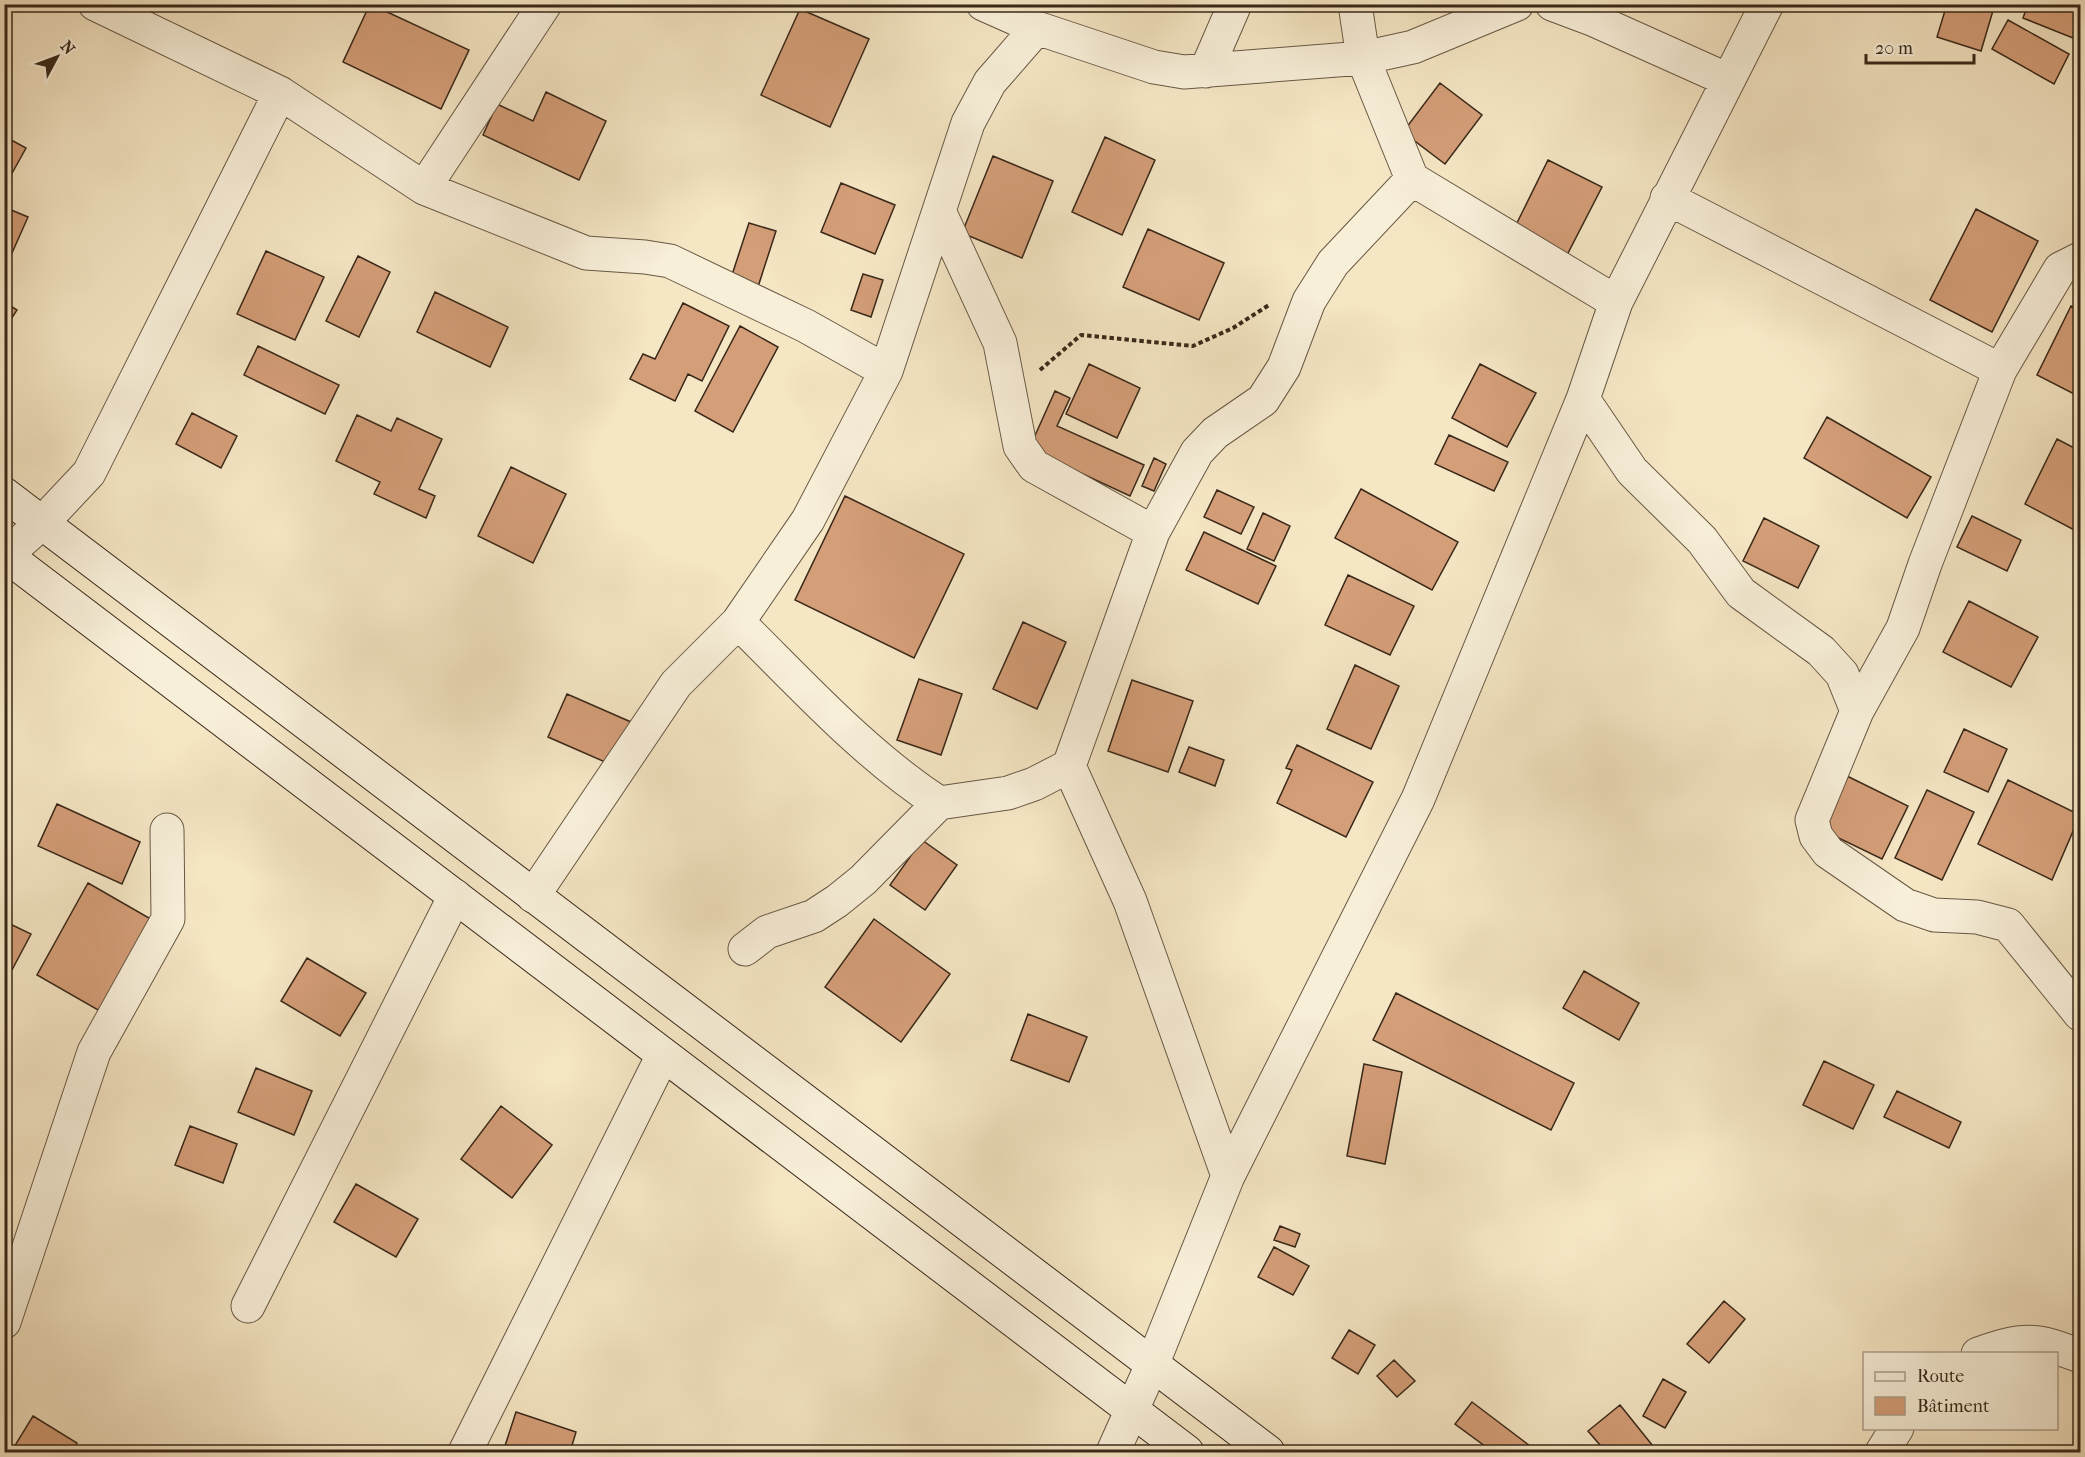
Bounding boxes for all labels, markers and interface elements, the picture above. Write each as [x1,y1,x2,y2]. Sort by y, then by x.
north arrow [27,27,87,87]
scale bar [1866,27,1974,65]
text: N [57,37,80,59]
text: 20 m [1875,38,1913,59]
legend [1863,1352,2058,1430]
text: Route [1917,1366,1964,1387]
text: Bâtiment [1917,1396,1990,1417]

